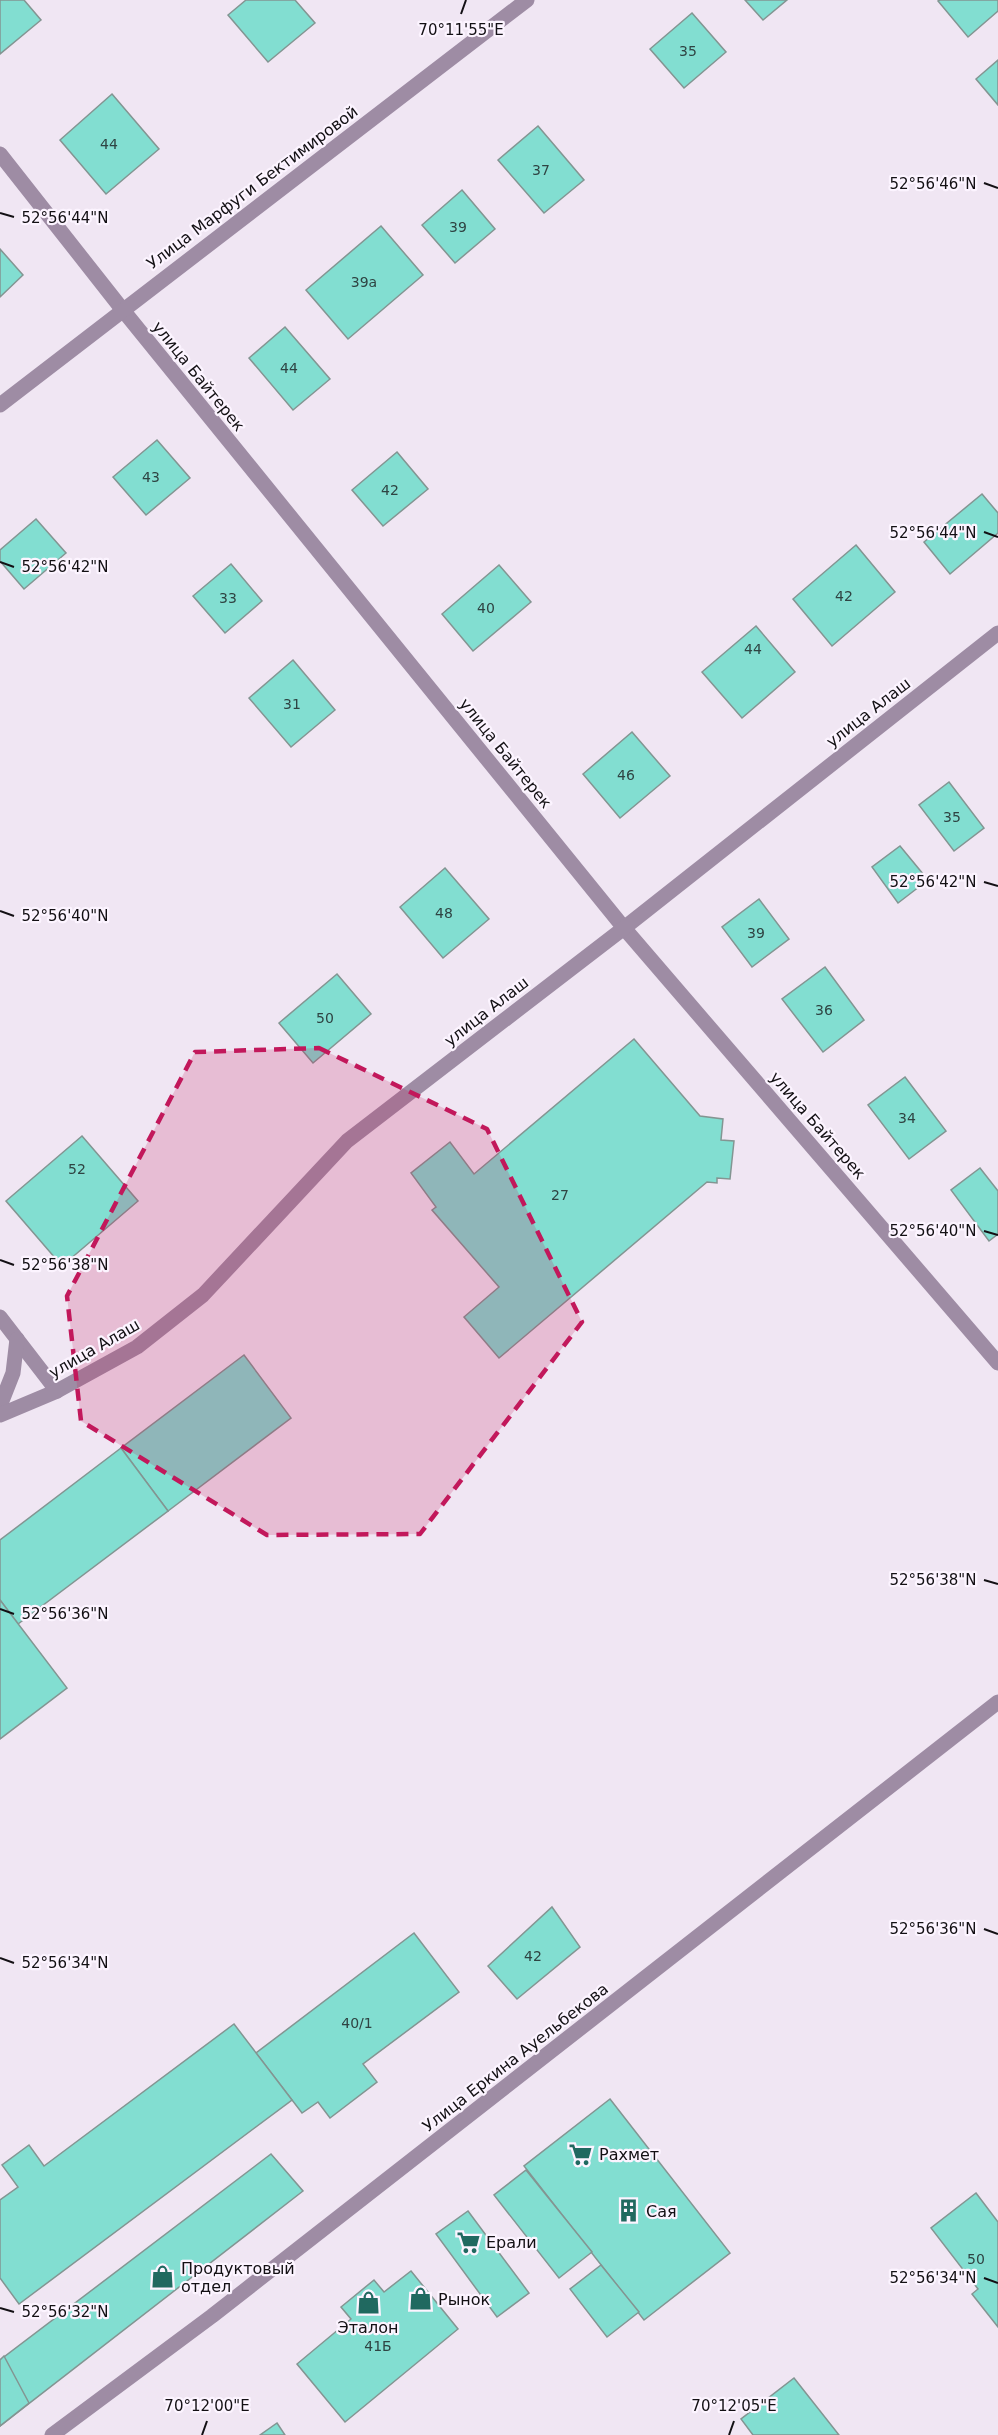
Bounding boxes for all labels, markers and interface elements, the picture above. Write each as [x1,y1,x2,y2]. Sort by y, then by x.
text: 70°11'55"E [418,21,504,39]
house number: 35 [679,43,697,59]
street label: Улица Марфуги Бектимировой [143,102,362,273]
house number: 44 [100,136,118,152]
house number: 37 [532,162,550,178]
text: 52°56'46"N [889,175,977,193]
text: 52°56'44"N [21,209,109,227]
house number: 39 [449,219,467,235]
house number: 39а [351,274,377,290]
street label: улица Байтерек [148,318,249,435]
house number: 44 [280,360,298,376]
house number: 43 [142,469,160,485]
house number: 42 [381,482,399,498]
text: 52°56'44"N [889,524,977,542]
text: 52°56'42"N [21,558,109,576]
house number: 42 [835,588,853,604]
house number: 33 [219,590,237,606]
house number: 40 [477,600,495,616]
house number: 44 [744,641,762,657]
street label: улица Алаш [822,674,914,751]
street label: улица Байтерек [455,695,556,812]
house number: 31 [283,696,301,712]
house number: 46 [617,767,635,783]
house number: 35 [943,809,961,825]
text: 52°56'42"N [889,873,977,891]
house number: 48 [435,905,453,921]
text: 52°56'40"N [21,907,109,925]
house number: 39 [747,925,765,941]
street label: улица Алаш [440,973,532,1050]
house number: 36 [815,1002,833,1018]
house number: 50 [316,1010,334,1026]
street label: улица Байтерек [766,1068,870,1183]
house number: 34 [898,1110,916,1126]
house number: 52 [68,1161,86,1177]
house number: 27 [551,1187,569,1203]
text: 52°56'40"N [889,1222,977,1240]
text: 52°56'38"N [21,1256,109,1274]
street label: улица Алаш [46,1315,143,1382]
text: 52°56'38"N [889,1571,977,1589]
text: 52°56'36"N [21,1605,109,1623]
text: 52°56'36"N [889,1920,977,1938]
house number: 42 [524,1948,542,1964]
text: 52°56'34"N [21,1954,109,1972]
street label: Улица Еркина Ауельбекова [419,1979,612,2136]
house number: 40/1 [341,2015,373,2031]
supermarket icon: Рахмет [568,2141,594,2167]
place label: Рахмет [599,2145,659,2164]
building icon: Сая [615,2198,641,2224]
place label: Сая [646,2202,677,2221]
supermarket icon: Ерали [455,2229,481,2255]
place label: Ерали [486,2233,537,2252]
house number: 50 [967,2251,985,2267]
place label: Продуктовый отдел [181,2259,295,2296]
shop icon: Продуктовый отдел [150,2264,176,2290]
text: 52°56'34"N [889,2269,977,2287]
shop icon: Рынок [407,2286,433,2312]
shop icon: Эталон [355,2289,381,2315]
place label: Рынок [438,2290,491,2309]
text: 52°56'32"N [21,2303,109,2321]
place label: Эталон [338,2318,398,2337]
house number: 41Б [364,2338,392,2354]
text: 70°12'00"E [164,2397,250,2415]
text: 70°12'05"E [691,2397,777,2415]

